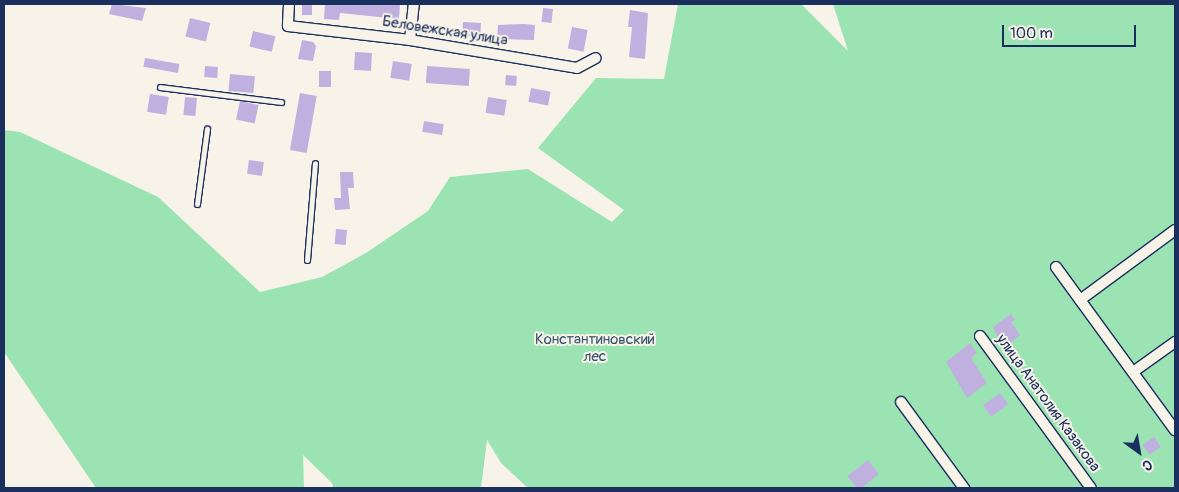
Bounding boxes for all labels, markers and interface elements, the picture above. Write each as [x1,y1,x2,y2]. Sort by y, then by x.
street label: Беловежская улица [381,12,509,50]
scale bar [1004,15,1138,47]
text: 100 m [1010,24,1053,43]
park label: Константиновский лес [535,330,655,365]
street label: улица Анатолия Казакова [992,331,1104,475]
north arrow [1114,427,1164,477]
text: С [1139,456,1155,475]

